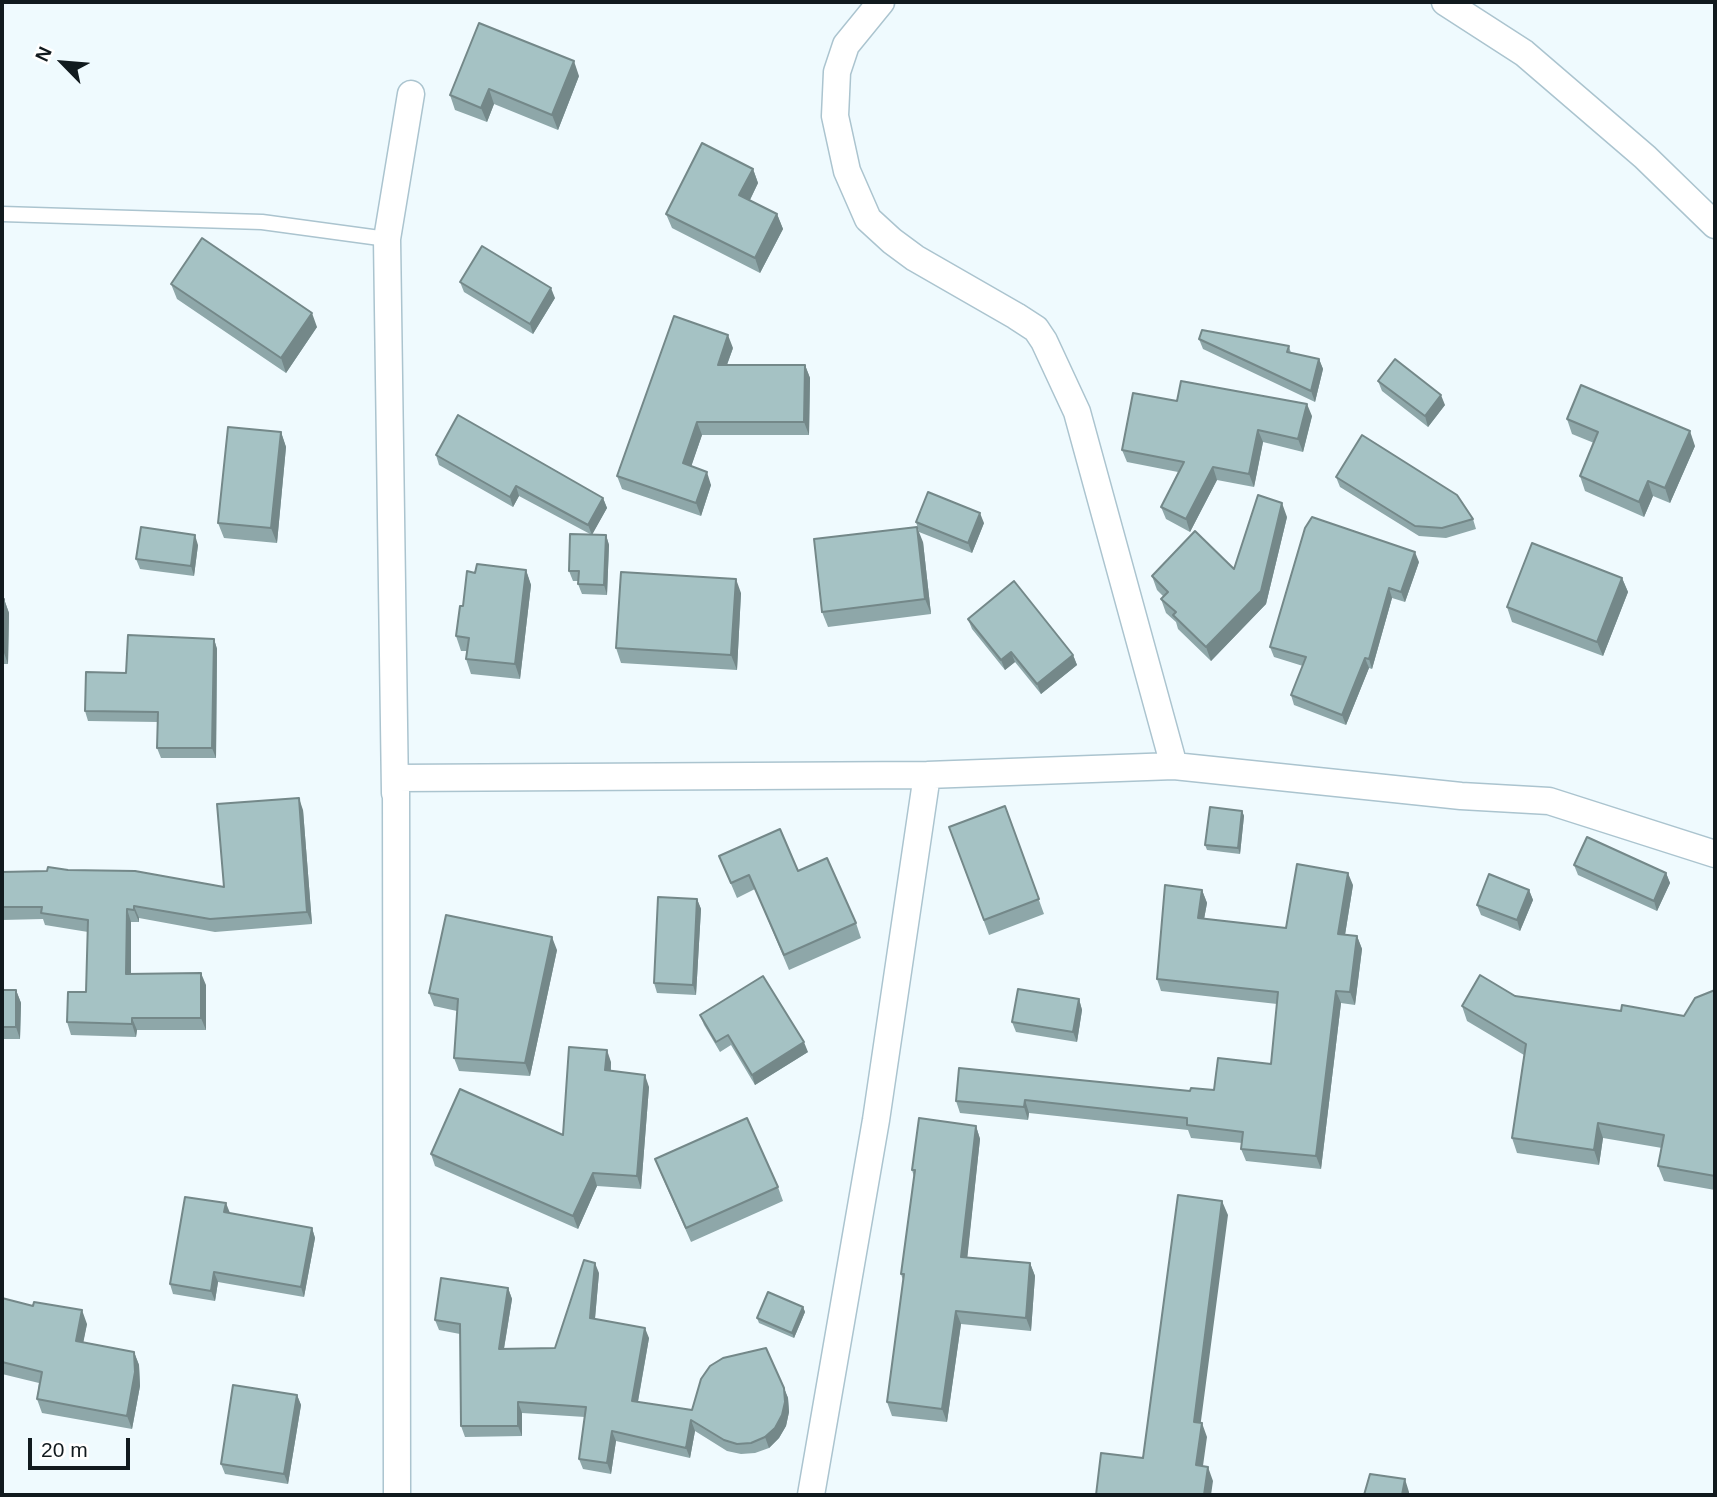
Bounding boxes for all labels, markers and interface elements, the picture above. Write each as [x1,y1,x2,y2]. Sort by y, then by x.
north arrow [28,28,98,98]
text: N [31,43,56,65]
scale bar [32,1424,133,1468]
text: 20 m [41,1438,88,1461]

